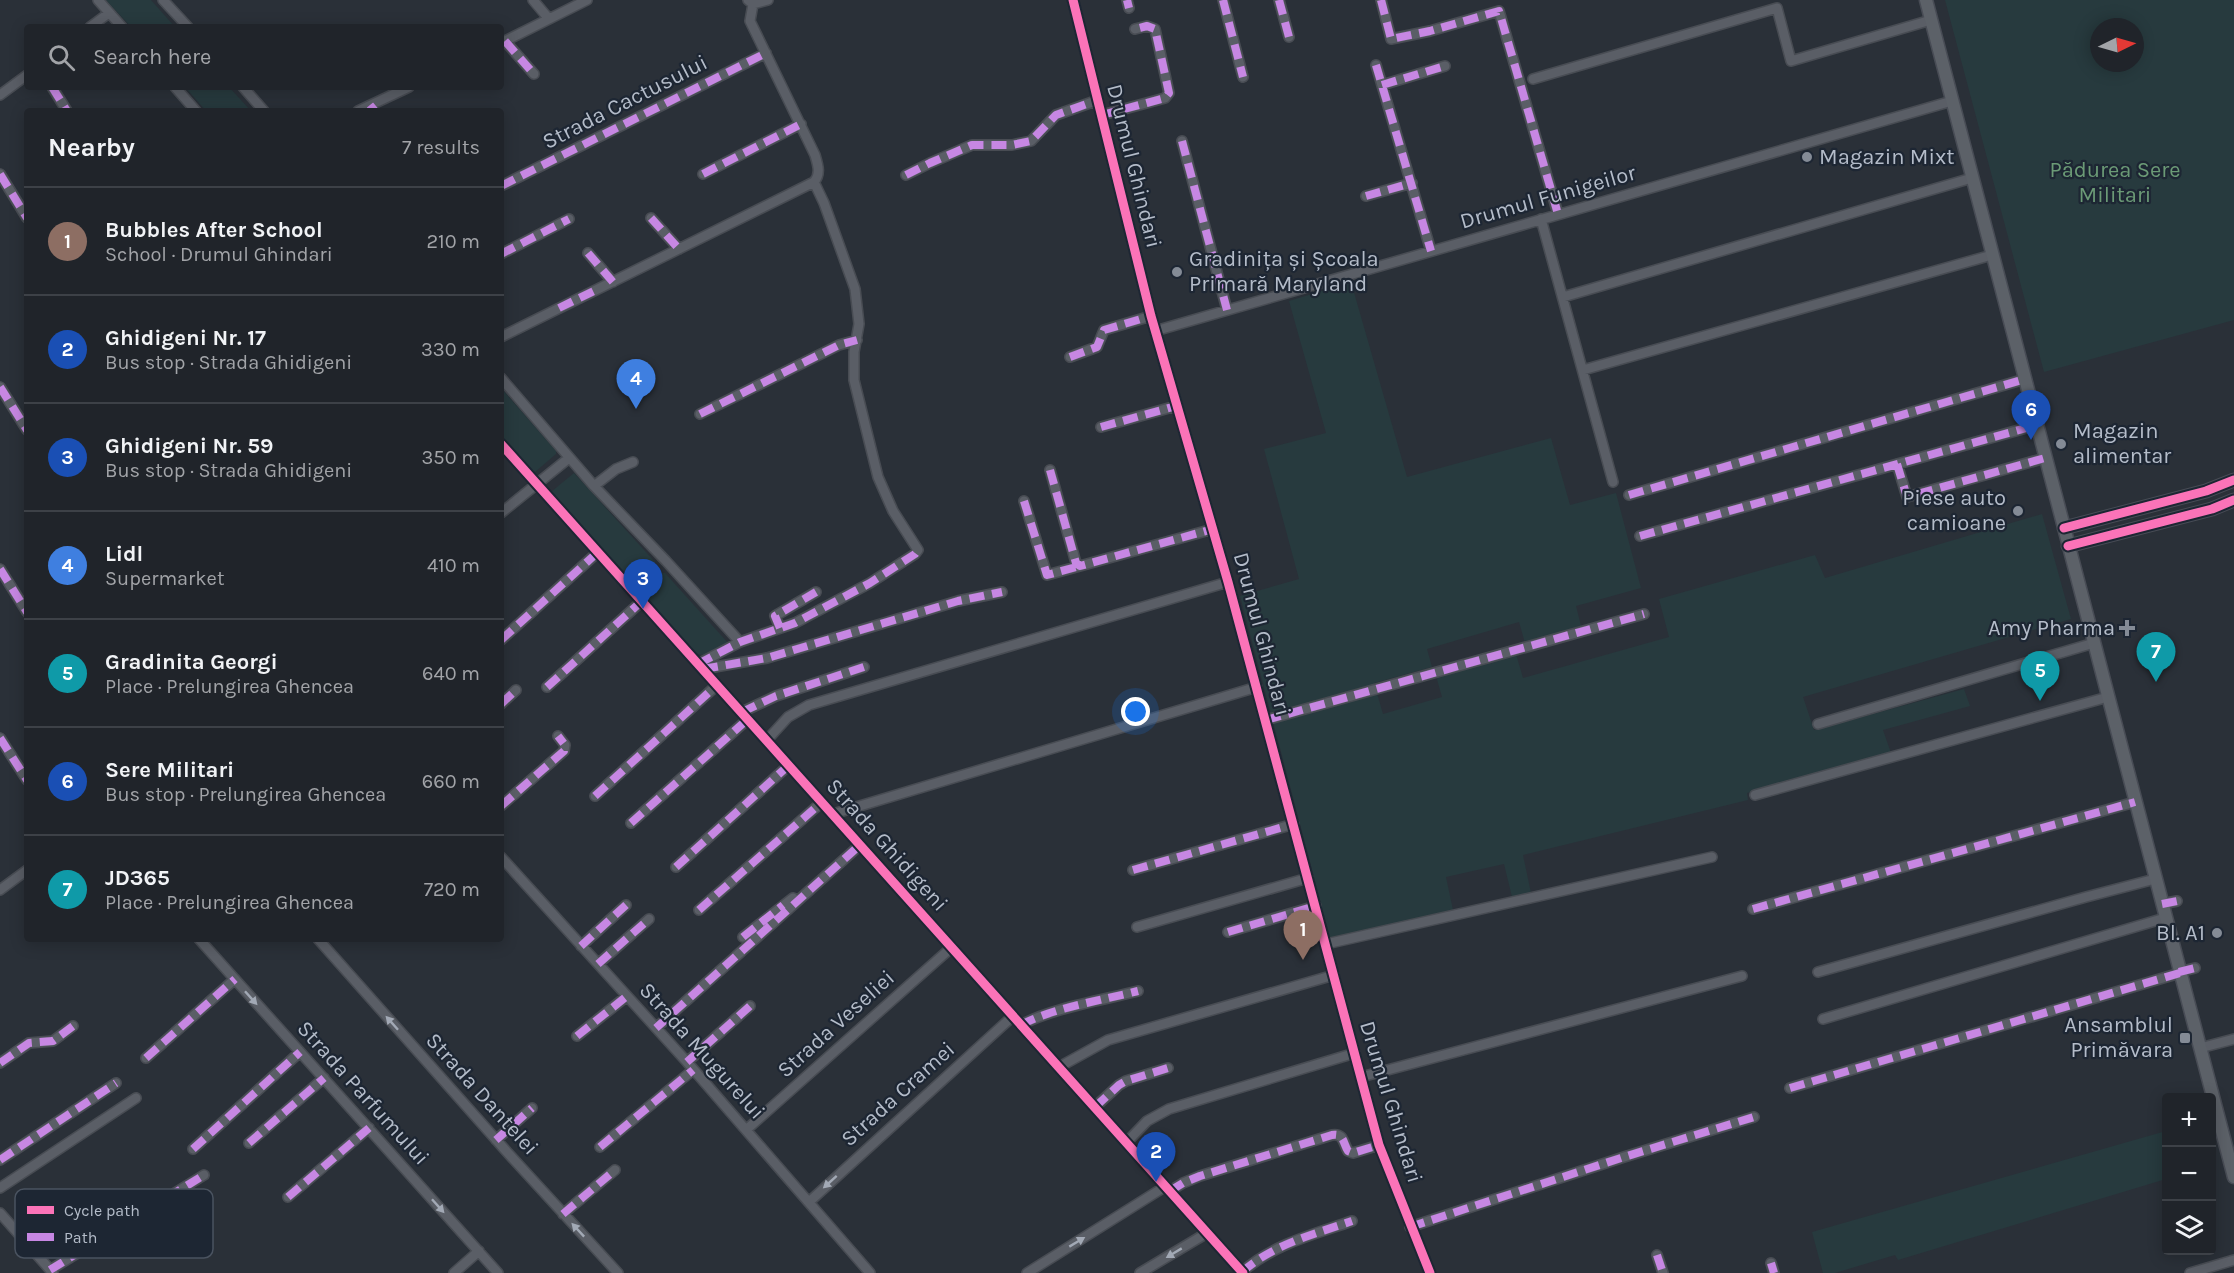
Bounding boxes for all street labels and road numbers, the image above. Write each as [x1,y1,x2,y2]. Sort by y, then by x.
street label: Strada Cactusului [538,49,712,155]
street label: Drumul Ghindari [1101,81,1167,251]
street label: Drumul Funigeilor [1457,159,1639,235]
street label: Drumul Ghindari [1228,549,1296,719]
street label: Strada Ghidigeni [821,773,953,917]
street label: Strada Veseliei [772,965,900,1083]
street label: Strada Mugurelui [634,977,770,1125]
street label: Strada Parfumului [291,1016,435,1170]
street label: Drumul Ghindari [1354,1018,1428,1186]
street label: Strada Dantelei [420,1028,544,1160]
street label: Strada Cramei [836,1036,960,1152]

